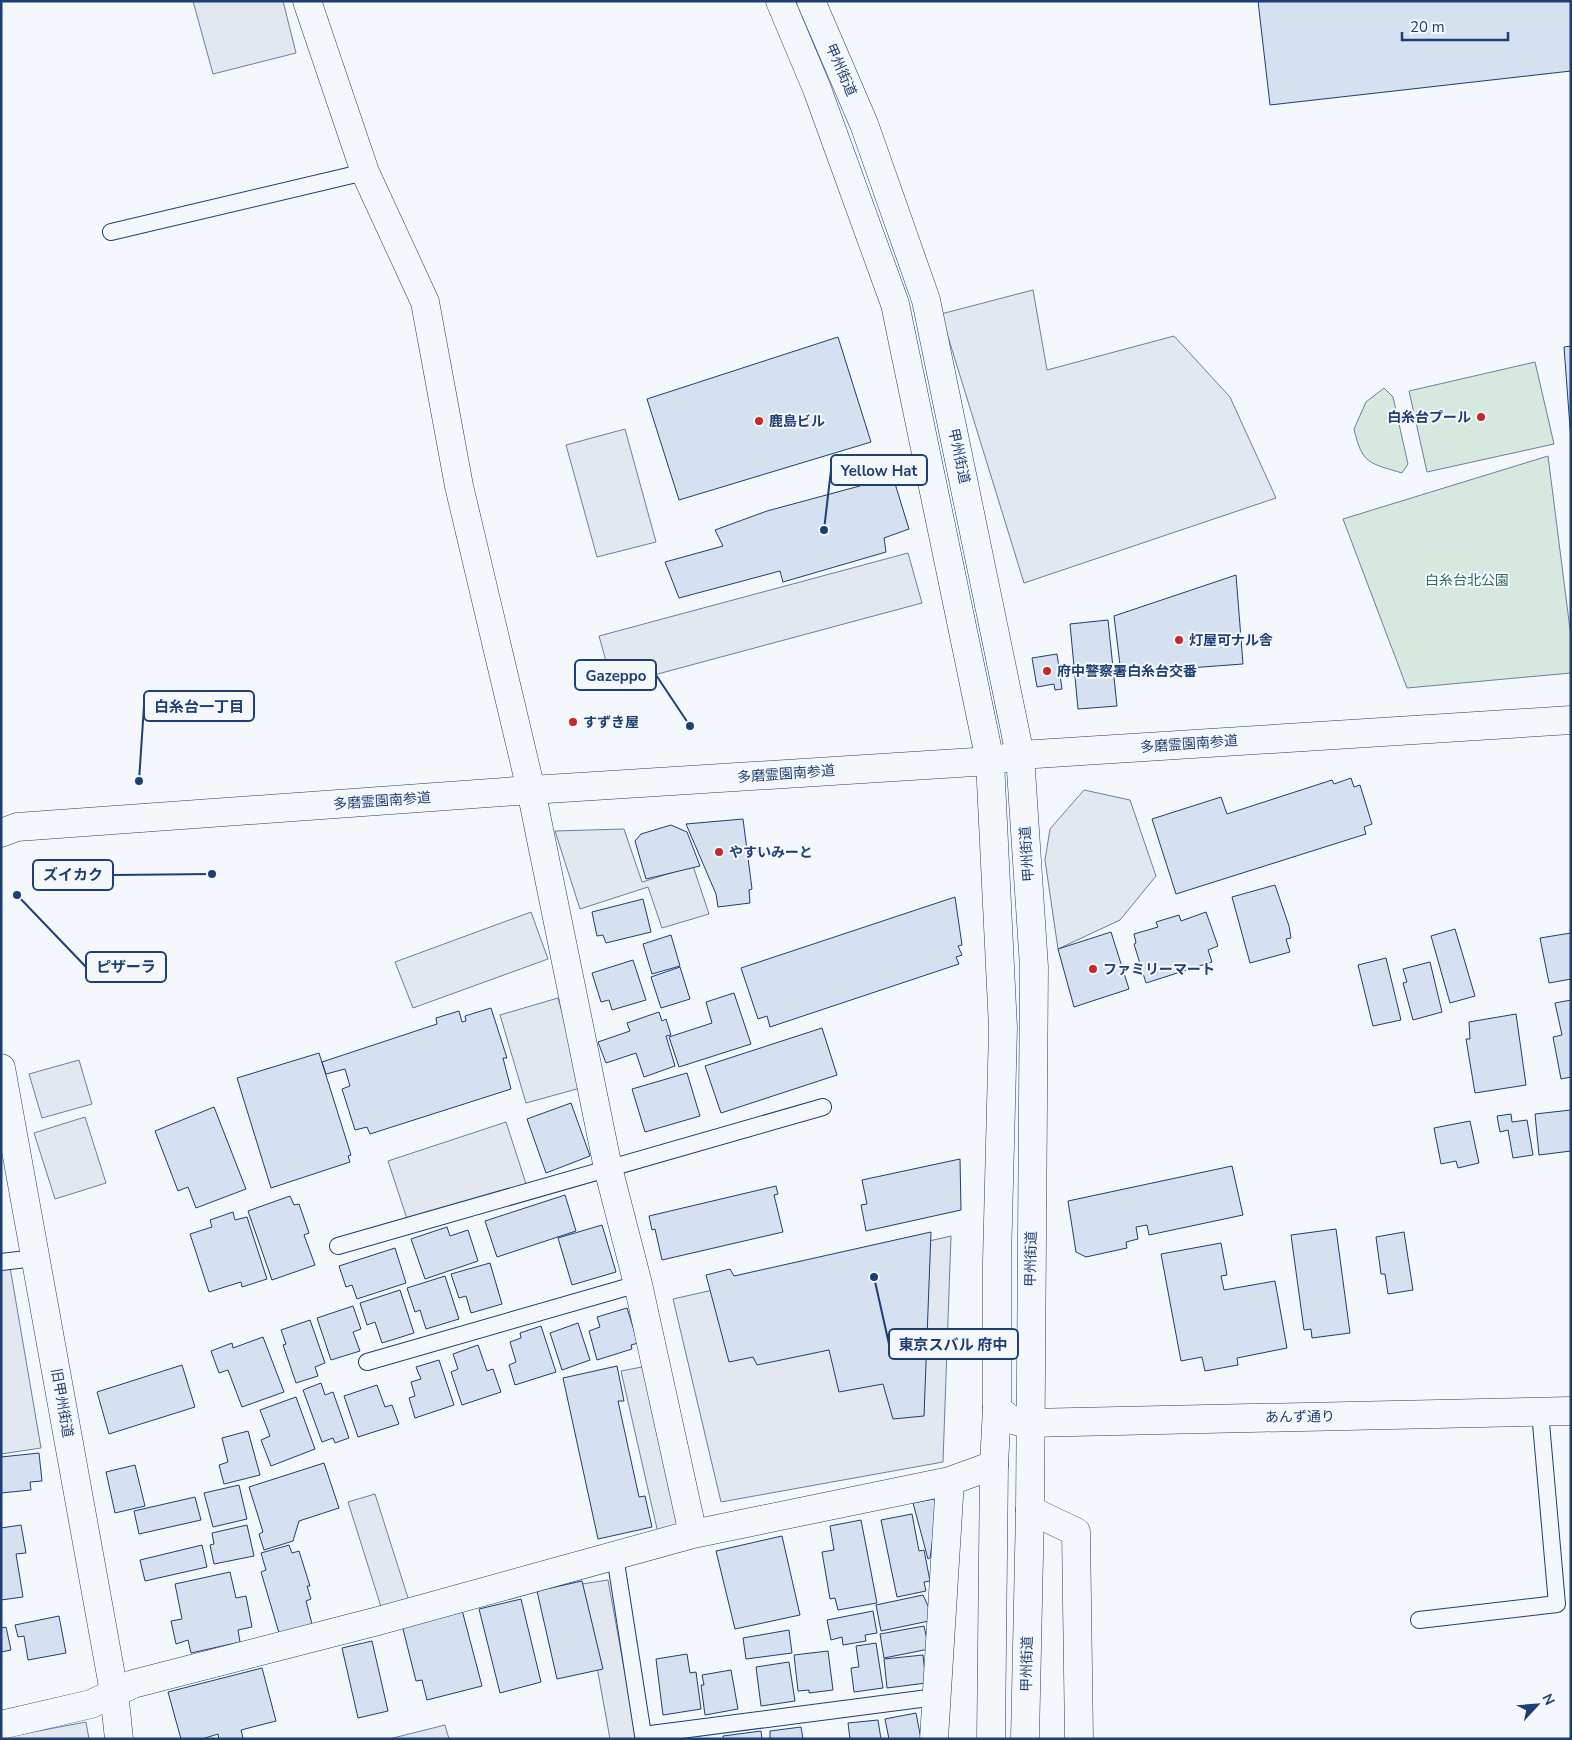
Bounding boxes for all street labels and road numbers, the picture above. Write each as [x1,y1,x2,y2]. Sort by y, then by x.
street label: 甲州街道 [821,41,861,99]
street label: 甲州街道 [944,427,974,485]
street label: 多磨霊園南参道 [1139,731,1239,757]
street label: 多磨霊園南参道 [736,761,836,787]
street label: 多磨霊園南参道 [332,788,432,814]
street label: 甲州街道 [1016,825,1038,883]
street label: 甲州街道 [1021,1231,1041,1287]
street label: 旧甲州街道 [47,1367,77,1439]
street label: あんず通り [1265,1407,1335,1427]
street label: 甲州街道 [1017,1636,1037,1692]

